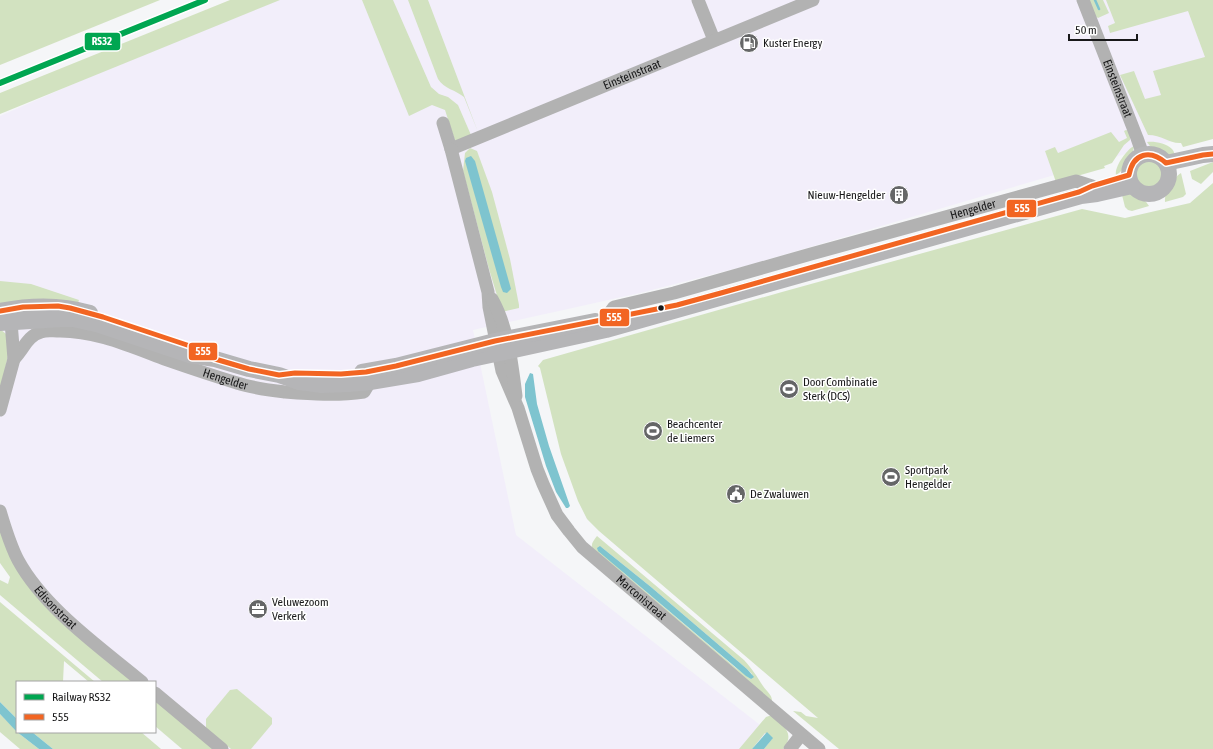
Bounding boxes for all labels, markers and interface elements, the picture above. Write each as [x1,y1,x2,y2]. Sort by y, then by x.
scale bar [1069,16,1137,42]
text: 50 m [1075,23,1097,37]
line badge: RS32 [84,32,121,51]
fuel station icon: Kuster Energy [738,32,760,54]
text: RS32 [92,35,112,47]
place label: Kuster Energy [763,36,822,50]
street label: Einsteinstraat [601,56,663,93]
street label: Einsteinstraat [1100,57,1135,120]
building icon: Nieuw-Hengelder [888,184,910,206]
place label: Nieuw-Hengelder [807,188,885,202]
street label: Hengelder [949,196,998,222]
line badge: 555 [1006,199,1037,218]
text: 555 [1014,202,1030,214]
unlabelled marker [656,303,666,313]
line badge: 555 [599,308,630,327]
text: 555 [606,311,622,323]
line badge: 555 [188,342,218,361]
text: 555 [195,345,211,357]
street label: Hengelder [201,366,250,393]
place label: Door Combinatie Sterk (DCS) [803,375,877,403]
sports icon: Door Combinatie Sterk (DCS) [778,378,800,400]
place label: Beachcenter de Liemers [667,417,722,445]
sports icon: Beachcenter de Liemers [642,420,664,442]
place label: Sportpark Hengelder [905,463,952,491]
sports icon: Sportpark Hengelder [880,466,902,488]
public building icon: De Zwaluwen [725,483,747,505]
place label: De Zwaluwen [750,487,809,501]
street label: Marconistraat [613,572,670,623]
street label: Edisonstraat [31,583,80,632]
place label: Veluwezoom Verkerk [272,595,329,623]
office icon: Veluwezoom Verkerk [247,598,269,620]
legend [16,681,156,733]
text: Railway RS32 [52,690,111,704]
text: 555 [52,710,69,724]

